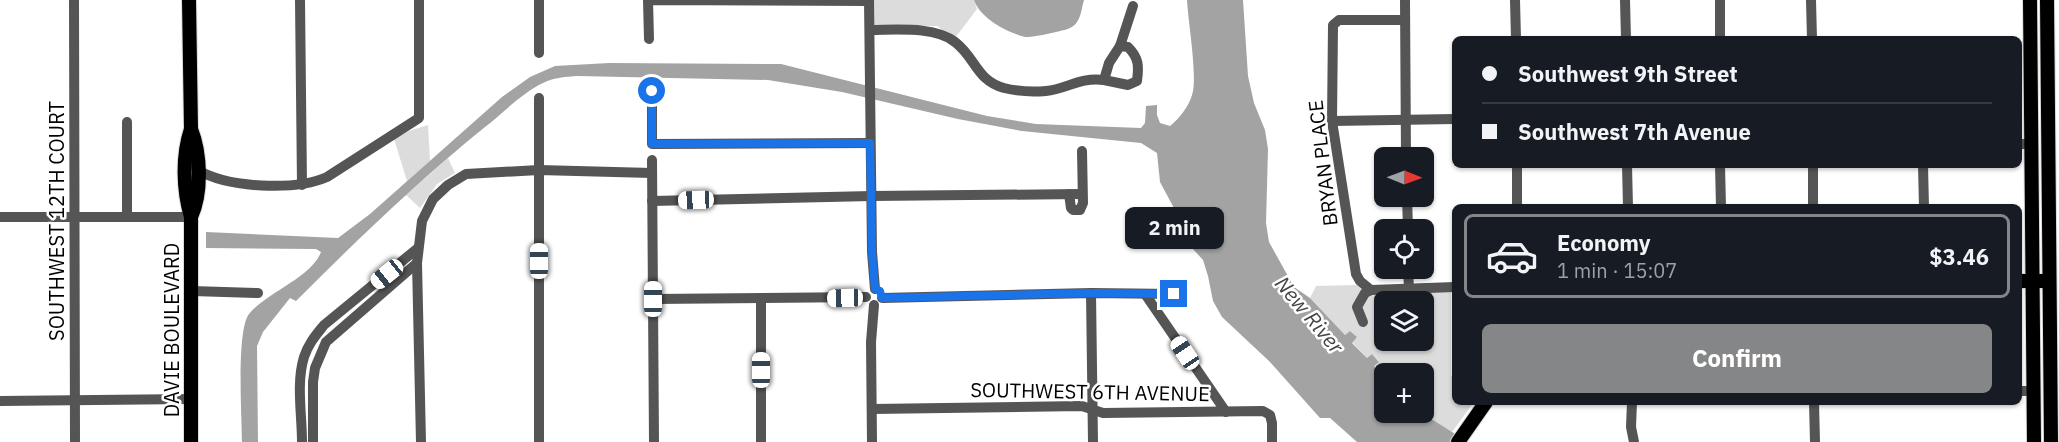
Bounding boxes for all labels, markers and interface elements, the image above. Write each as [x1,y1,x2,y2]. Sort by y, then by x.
text: Southwest 9th Street [1518,59,1738,88]
route start [638,77,665,104]
street label: BRYAN PLACE [1301,99,1344,228]
street label: SOUTHWEST 12TH COURT [43,101,70,341]
text: Southwest 7th Avenue [1518,117,1751,146]
north arrow [1374,147,1434,207]
map controls [1374,147,1434,423]
car [678,190,714,210]
callout: 2 min [1124,207,1224,249]
text: 2 min [1148,214,1201,241]
button: locate [1374,219,1434,279]
text: Economy [1557,228,1651,257]
icon: car [1485,229,1539,283]
text: $3.46 [1929,242,1989,271]
street label: DAVIE BOULEVARD [158,243,185,417]
car [530,243,548,279]
car [367,256,407,292]
text: 1 min · 15:07 [1557,257,1677,284]
water label: New River [1269,270,1351,360]
route end [1160,280,1187,307]
car [644,281,662,317]
car [827,289,863,307]
button: layers [1374,291,1434,351]
button: Confirm [1482,324,1992,393]
car [1167,333,1203,373]
car [752,352,770,388]
button: + [1374,363,1434,423]
street label: SOUTHWEST 6TH AVENUE [970,376,1210,407]

